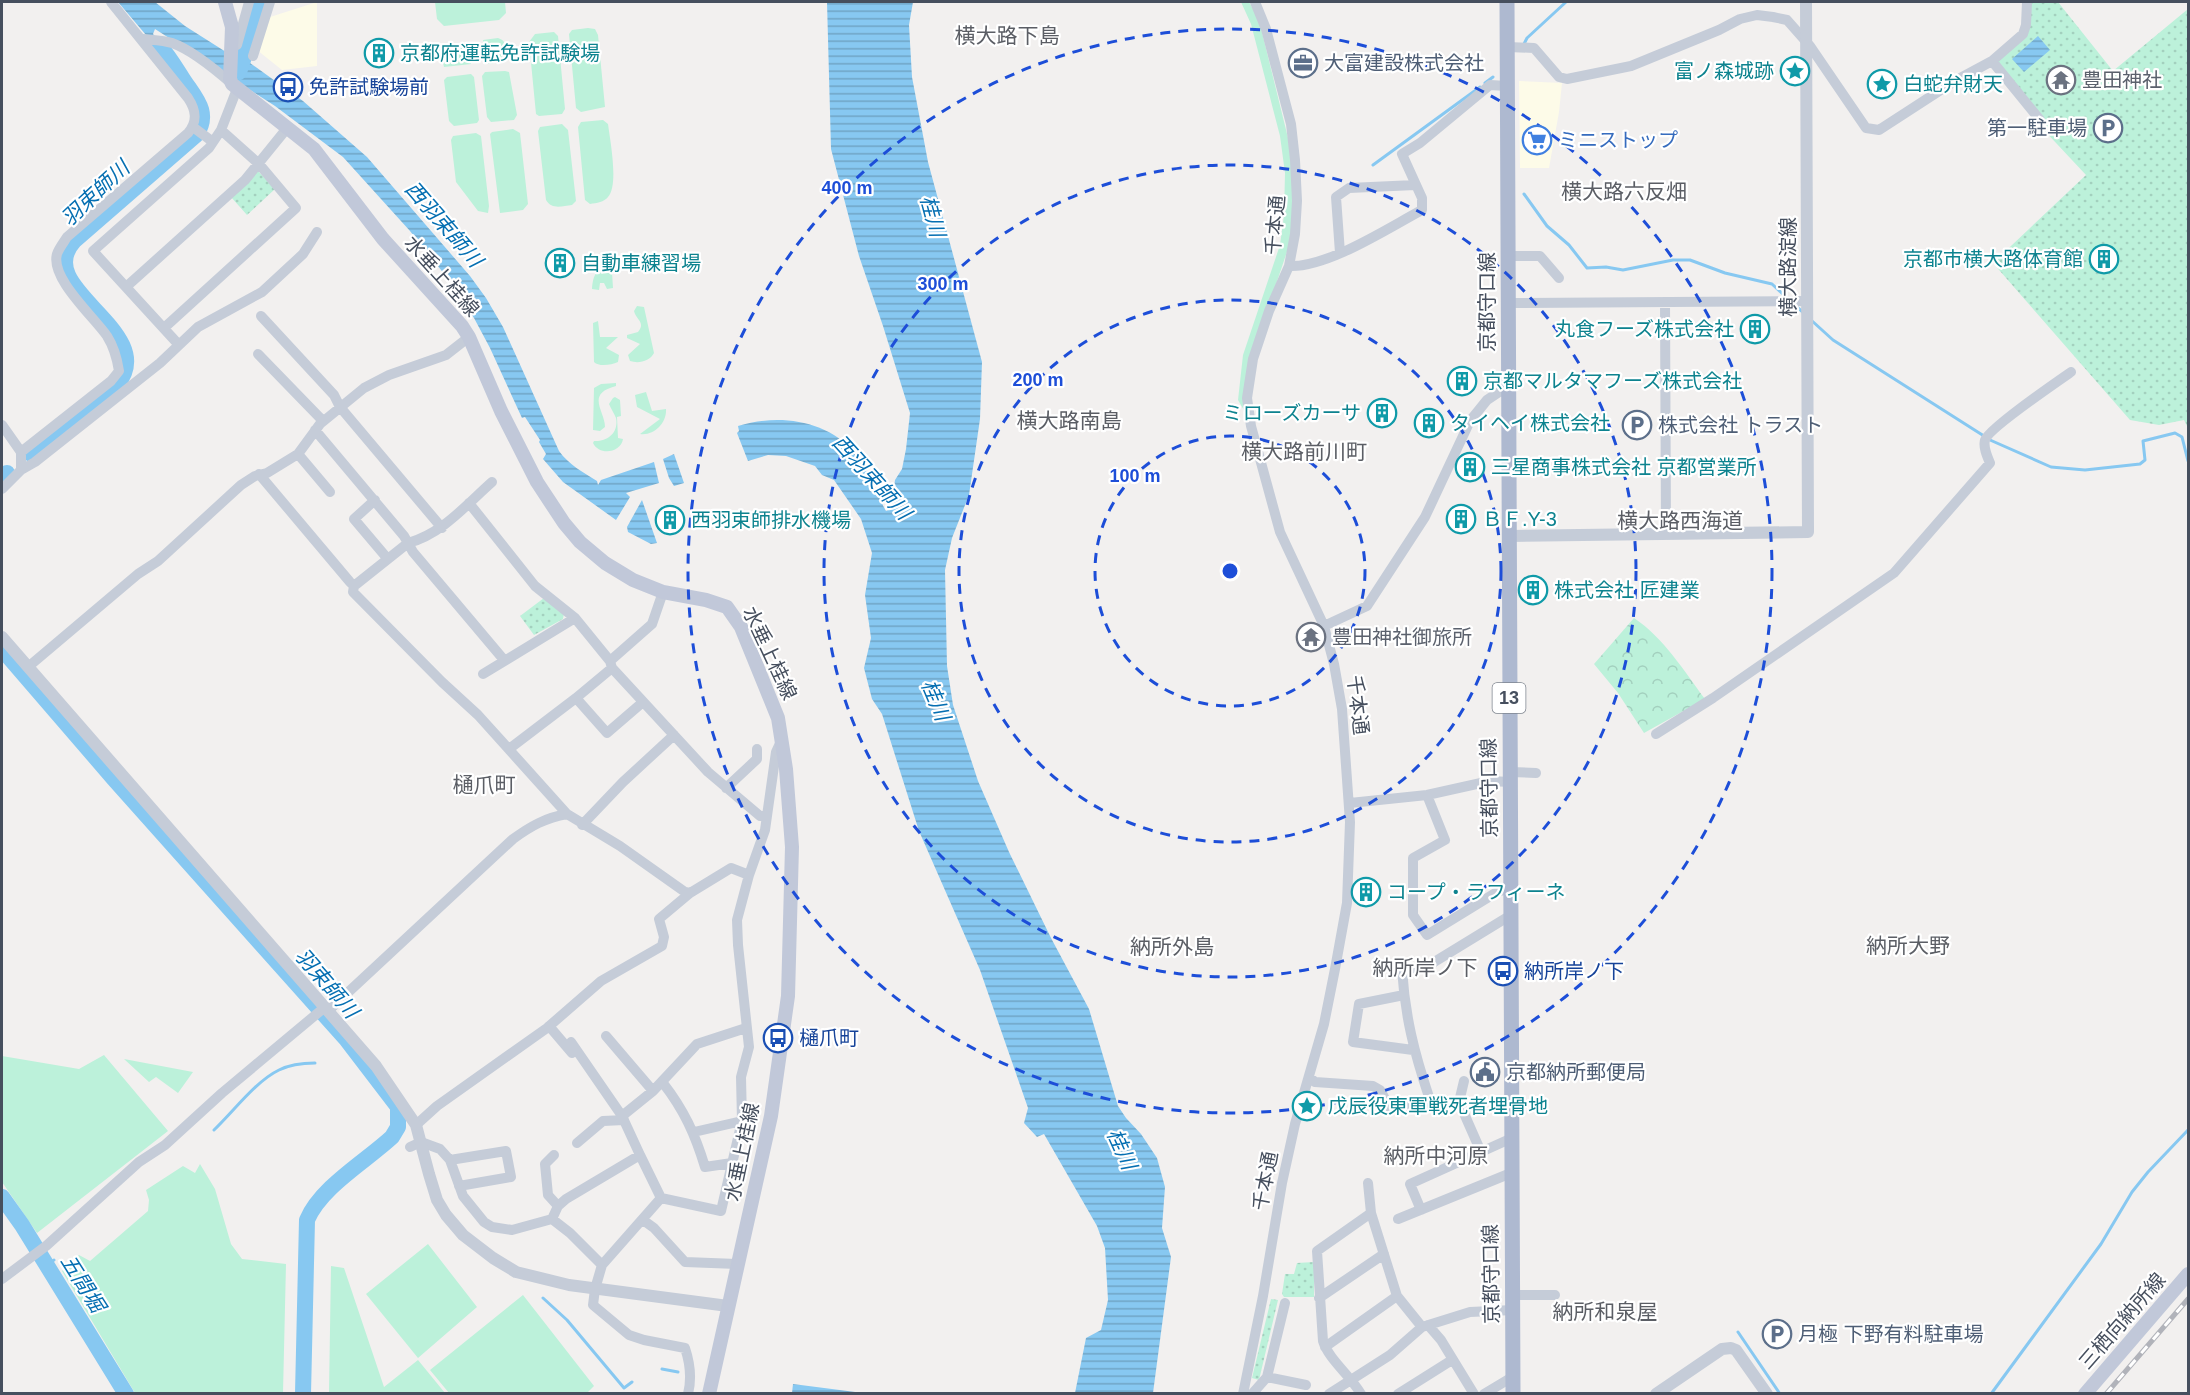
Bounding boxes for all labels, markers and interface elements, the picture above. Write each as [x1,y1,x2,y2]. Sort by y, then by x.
district label: 横大路下島 [955,24,1060,47]
building icon: 京都府運転免許試験場 [363,37,395,69]
place label: 京都府運転免許試験場 [400,42,600,64]
office icon: 大富建設株式会社 [1287,47,1319,79]
place label: 大富建設株式会社 [1324,52,1484,74]
place icon: 富ノ森城跡 [1779,55,1811,87]
place label: 富ノ森城跡 [1674,60,1774,82]
temple icon: 豊田神社 [2045,64,2077,96]
place icon: 白蛇弁財天 [1866,68,1898,100]
place label: 豊田神社 [2082,69,2162,91]
bus stop icon: 免許試験場前 [272,71,304,103]
place label: 白蛇弁財天 [1903,73,2003,95]
place label: 免許試験場前 [309,76,429,98]
parking icon: 第一駐車場 [2092,112,2124,144]
place label: 第一駐車場 [1987,117,2087,139]
supermarket icon: ミニストップ [1521,124,1553,156]
place label: ミニストップ [1558,129,1678,151]
water label: 羽束師川 [56,155,135,230]
water label: 西羽束師川 [401,177,488,273]
text: 400 m [821,178,873,198]
district label: 横大路六反畑 [1561,180,1687,203]
water label: 桂川 [916,193,950,241]
street label: 千本通 [1261,194,1289,256]
street label: 横大路淀線 [1777,217,1799,317]
street label: 水垂上桂線 [400,231,484,321]
building icon: 京都市横大路体育館 [2088,243,2120,275]
building icon: 自動車練習場 [544,247,576,279]
place label: 京都市横大路体育館 [1903,248,2083,270]
place label: 自動車練習場 [581,252,701,274]
street label: 京都守口線 [1476,252,1498,352]
text: 300 m [917,274,969,294]
building icon: 丸食フーズ株式会社 [1739,313,1771,345]
place label: 丸食フーズ株式会社 [1555,318,1734,340]
building icon: 京都マルタマフーズ株式会社 [1446,365,1478,397]
text: 200 m [1012,370,1064,390]
place label: 京都マルタマフーズ株式会社 [1483,370,1742,392]
building icon: ミローズカーサ [1366,397,1398,429]
place label: ミローズカーサ [1222,402,1361,424]
building icon: タイヘイ株式会社 [1413,407,1445,439]
district label: 横大路南島 [1017,409,1122,432]
parking icon: 株式会社 トラスト [1621,409,1653,441]
place label: タイヘイ株式会社 [1450,412,1610,434]
place label: 株式会社 トラスト [1658,414,1823,436]
water label: 西羽束師川 [828,430,917,525]
district label: 横大路前川町 [1241,440,1367,463]
building icon: 三星商事株式会社 京都営業所 [1454,451,1486,483]
place label: 三星商事株式会社 京都営業所 [1491,456,1757,478]
text: 100 m [1109,466,1161,486]
building icon: ＢＦ.Y-3 [1445,503,1477,535]
building icon: 西羽束師排水機場 [654,504,686,536]
place label: ＢＦ.Y-3 [1482,508,1557,530]
place label: 西羽束師排水機場 [691,509,851,531]
district label: 横大路西海道 [1617,509,1743,532]
centre of rings [1220,561,1240,581]
building icon: 株式会社 匠建業 [1517,574,1549,606]
place label: 株式会社 匠建業 [1554,579,1700,601]
street label: 水垂上桂線 [739,603,801,703]
temple icon: 豊田神社御旅所 [1295,621,1327,653]
place label: 豊田神社御旅所 [1332,626,1472,648]
street label: 千本通 [1343,674,1373,736]
water label: 桂川 [917,676,956,726]
road number: 13 [1492,683,1526,713]
street label: 京都守口線 [1477,738,1501,838]
district label: 樋爪町 [453,773,516,796]
building icon: コープ・ラフィーネ [1350,876,1382,908]
place label: コープ・ラフィーネ [1387,881,1565,903]
district label: 納所大野 [1866,934,1950,957]
district label: 納所外島 [1130,935,1214,958]
water label: 羽束師川 [291,944,365,1024]
bus stop icon: 納所岸ノ下 [1487,955,1519,987]
district label: 納所岸ノ下 [1373,956,1478,979]
place label: 納所岸ノ下 [1524,960,1624,982]
bus stop icon: 樋爪町 [762,1022,794,1054]
place label: 樋爪町 [799,1027,859,1049]
public building icon: 京都納所郵便局 [1469,1056,1501,1088]
place label: 京都納所郵便局 [1506,1061,1646,1083]
place icon: 戊辰役東軍戦死者埋骨地 [1291,1090,1323,1122]
place label: 戊辰役東軍戦死者埋骨地 [1328,1095,1548,1117]
street label: 水垂上桂線 [721,1101,763,1203]
water label: 桂川 [1103,1125,1142,1175]
district label: 納所中河原 [1384,1144,1489,1167]
street label: 千本通 [1248,1149,1282,1213]
street label: 京都守口線 [1479,1224,1503,1324]
water label: 五間堀 [57,1250,111,1318]
street label: 三栖向納所線 [2074,1269,2170,1373]
district label: 納所和泉屋 [1553,1300,1658,1323]
parking icon: 月極 下野有料駐車場 [1761,1318,1793,1350]
place label: 月極 下野有料駐車場 [1798,1323,1984,1345]

